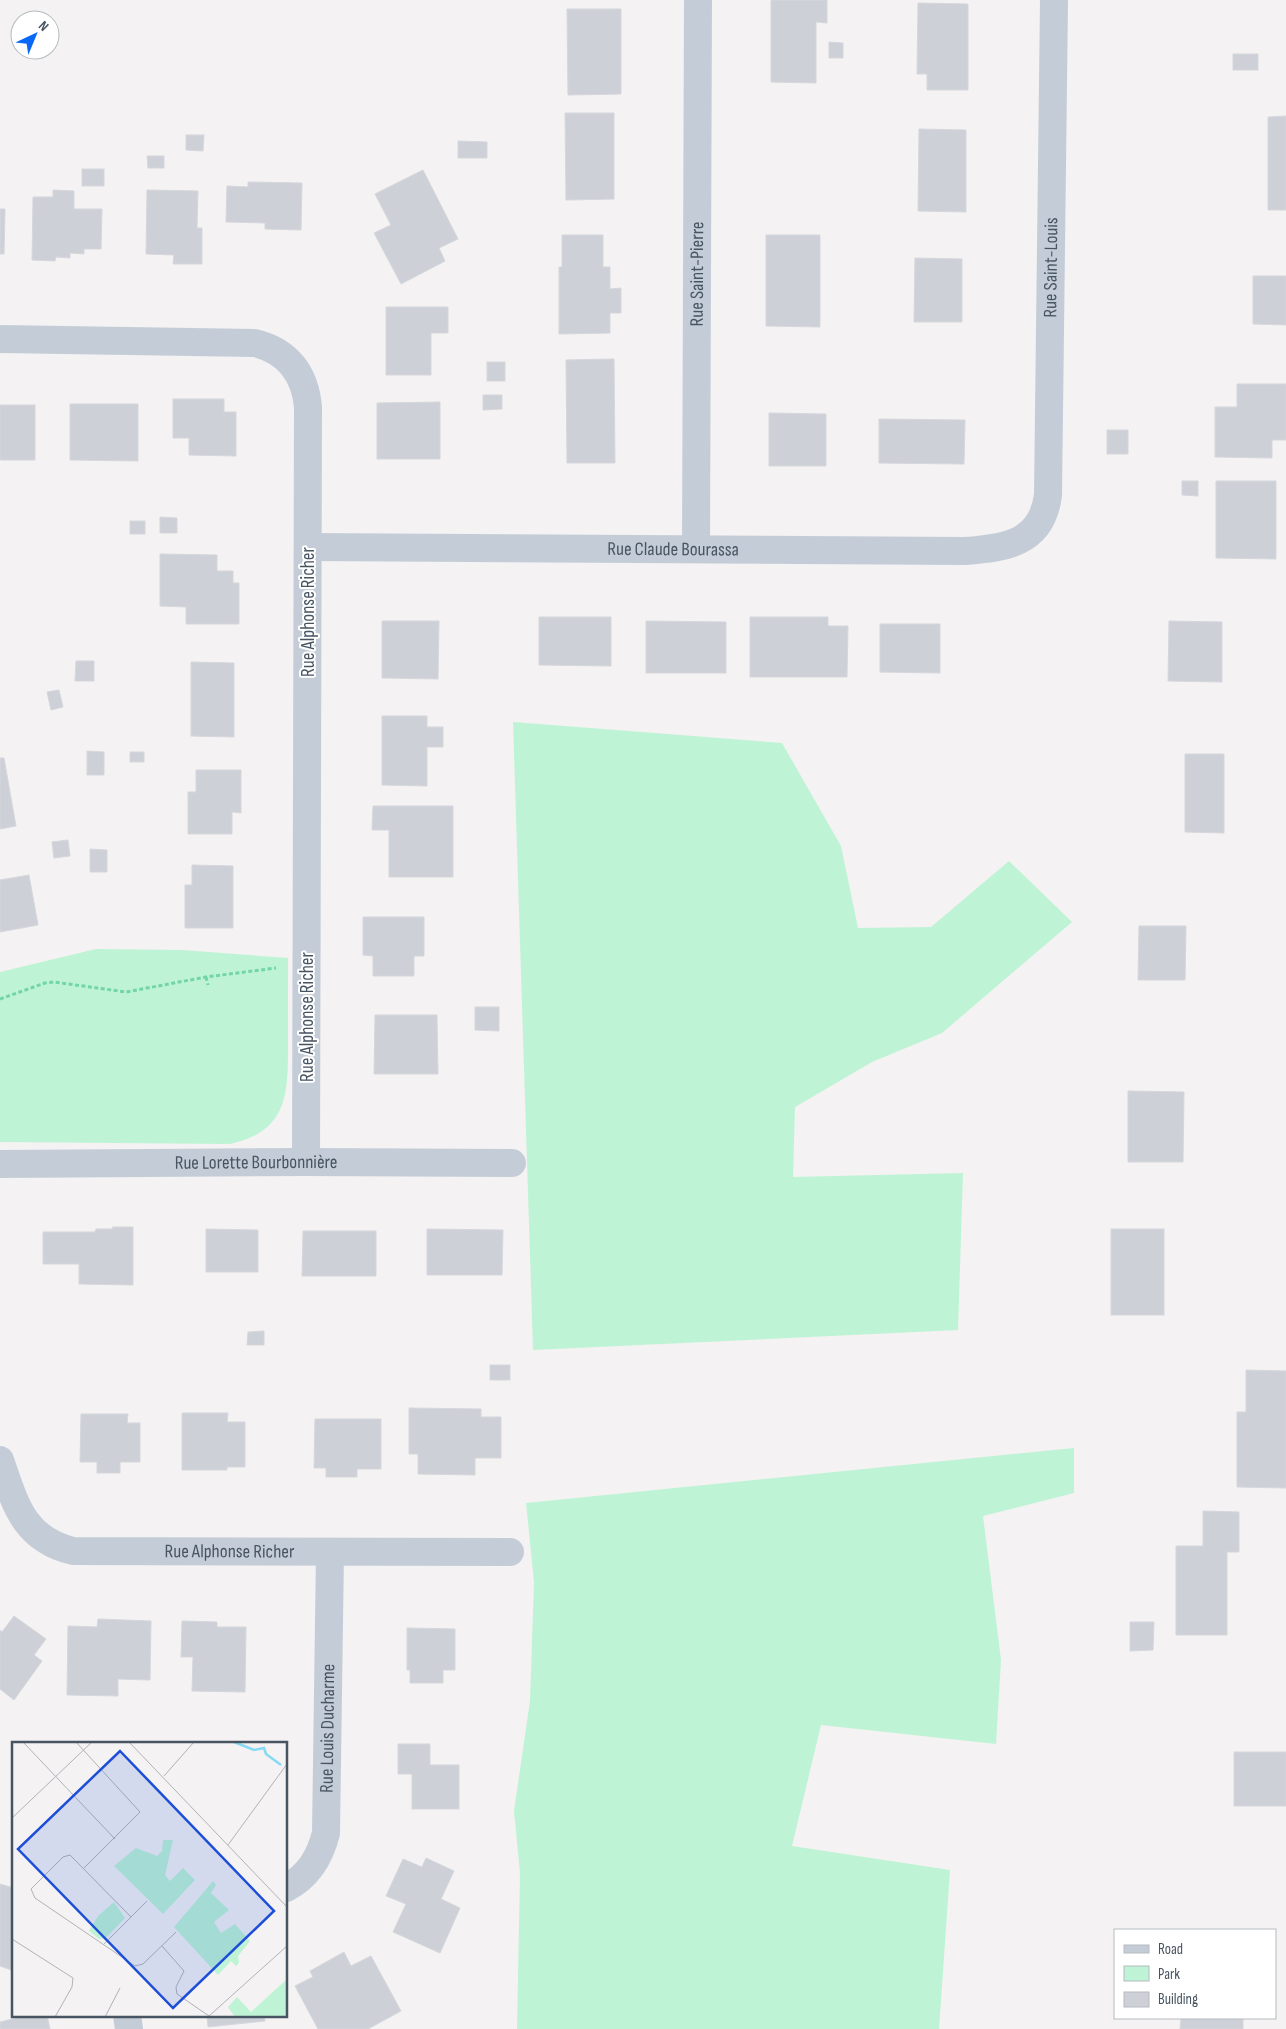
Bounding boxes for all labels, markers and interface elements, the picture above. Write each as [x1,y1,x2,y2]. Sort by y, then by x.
north arrow [10,10,60,60]
text: N [35,17,52,35]
street label: Rue Saint-Louis [1039,217,1063,318]
street label: Rue Saint-Pierre [685,221,709,327]
street label: Rue Claude Bourassa [607,537,739,561]
street label: Rue Alphonse Richer [297,546,320,677]
street label: Rue Alphonse Richer [296,951,319,1082]
street label: Rue Lorette Bourbonnière [175,1150,337,1174]
street label: Rue Alphonse Richer [164,1540,295,1563]
street label: Rue Louis Ducharme [315,1664,340,1793]
inset map [12,1742,288,2016]
legend [1114,1929,1276,2019]
text: Road [1158,1940,1183,1959]
text: Park [1158,1965,1180,1984]
text: Building [1158,1990,1198,2009]

